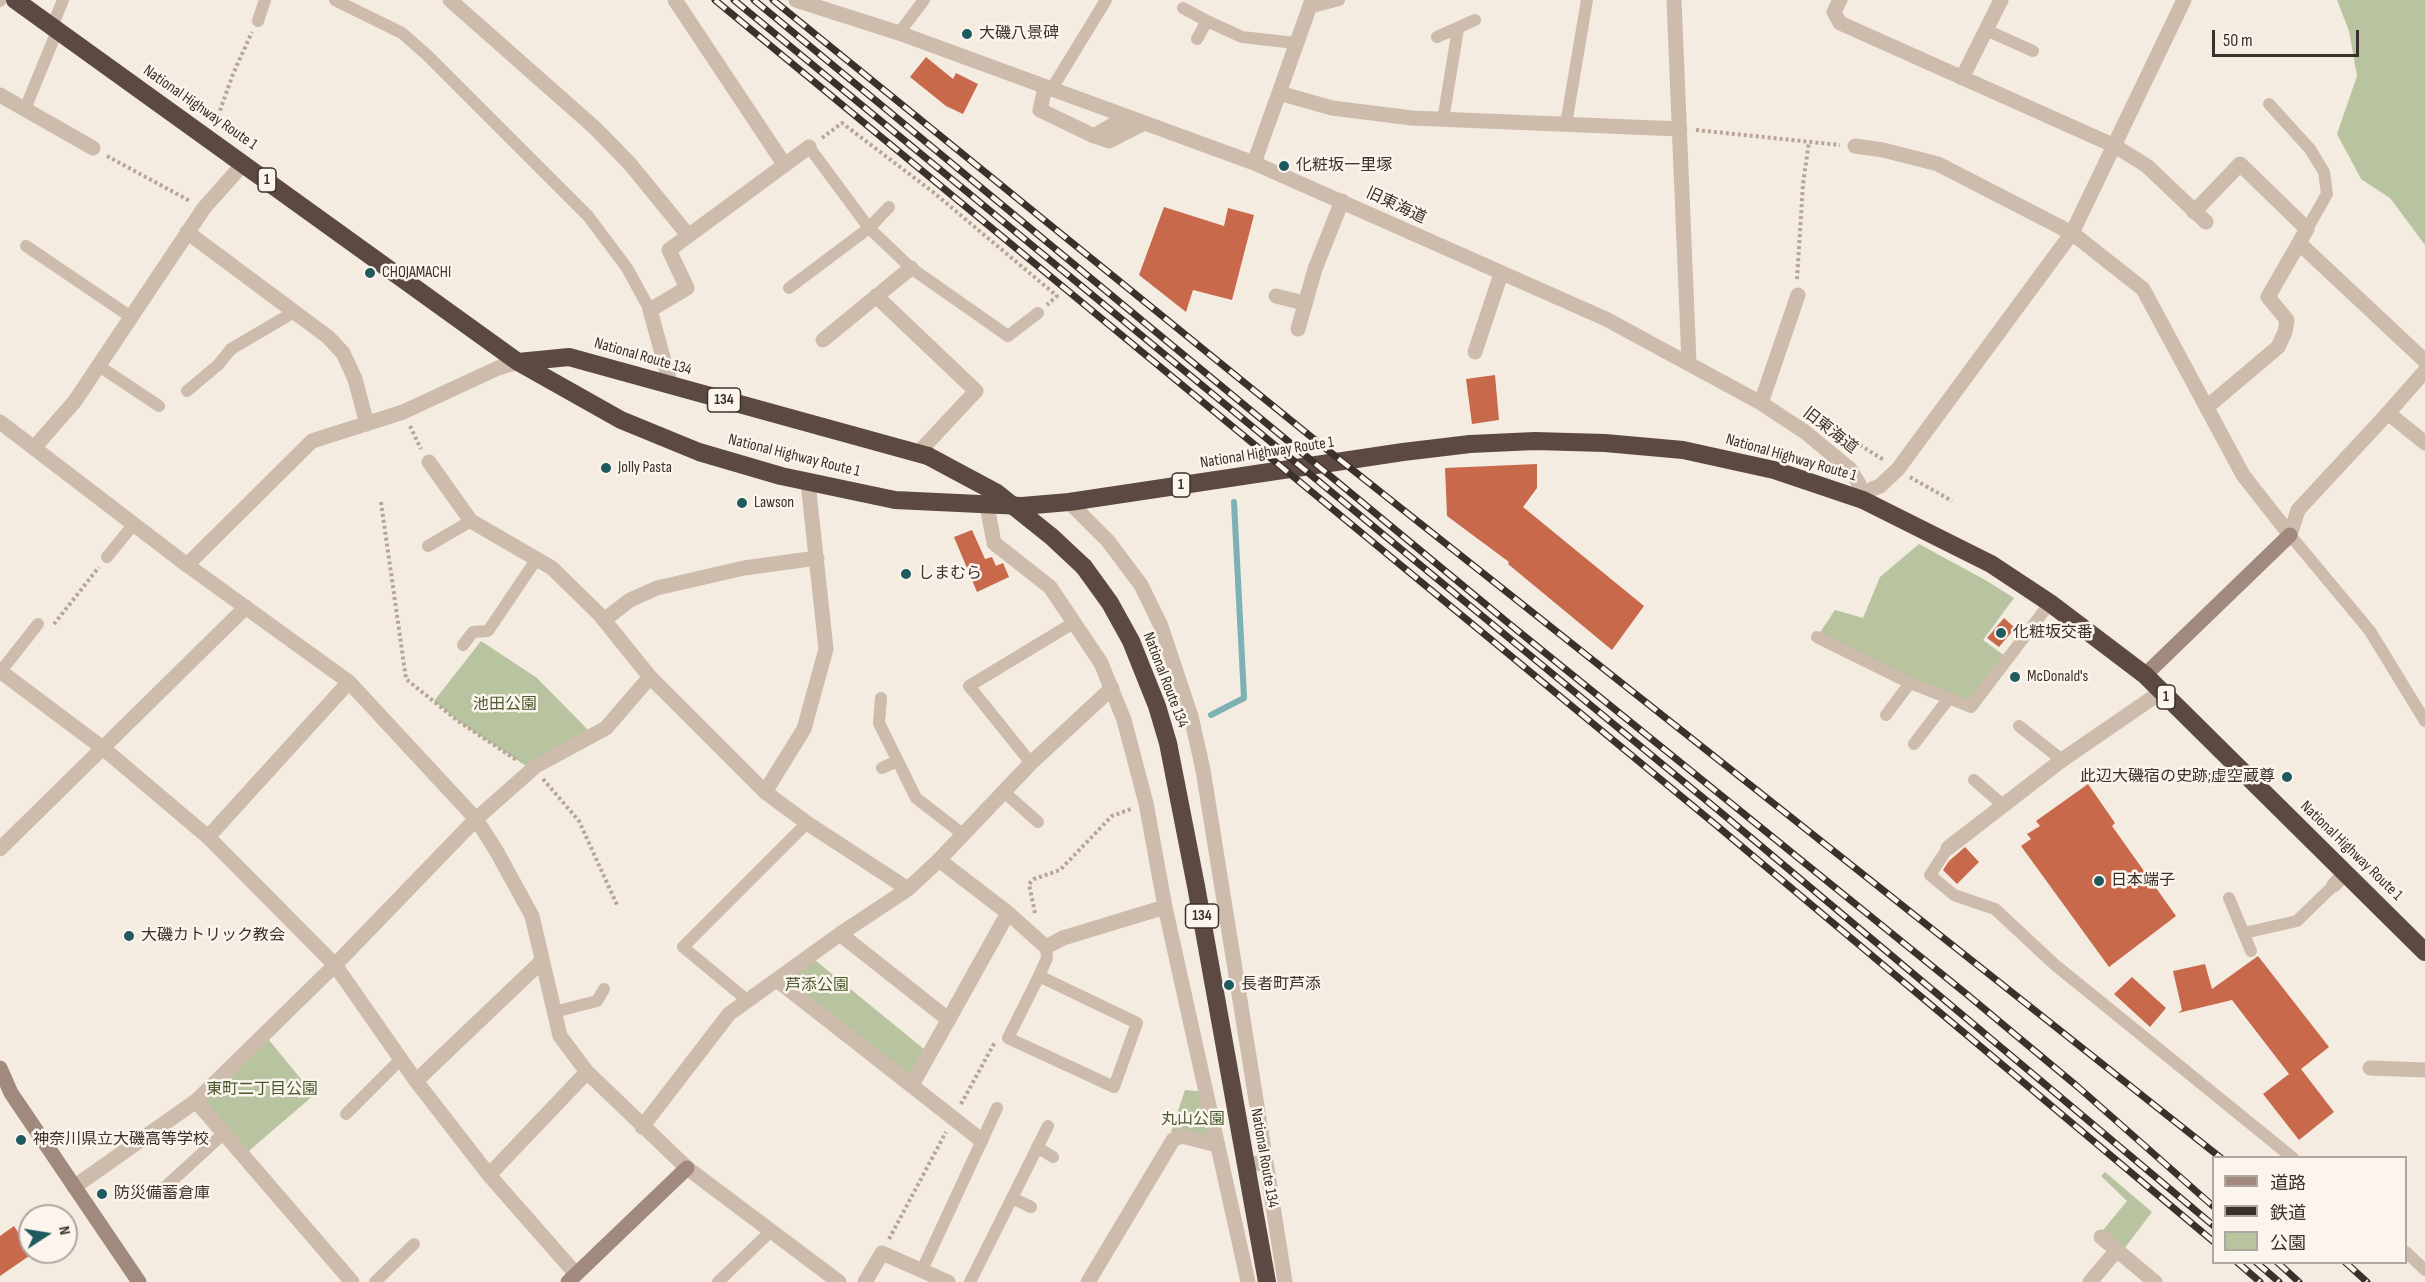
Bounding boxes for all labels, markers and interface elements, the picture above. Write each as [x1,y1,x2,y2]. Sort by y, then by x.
scale bar [2215,18,2362,56]
place label: 大磯八景碑 [979,24,1059,44]
marker: 大磯八景碑 [960,27,974,41]
text: 50 m [2223,30,2253,51]
street label: National Highway Route 1 [139,61,261,155]
place label: 化粧坂一里塚 [1296,156,1392,176]
marker: 化粧坂一里塚 [1277,159,1291,173]
road number: 1 [258,168,276,192]
street label: 旧東海道 [1363,184,1429,228]
place label: CHOJAMACHI [382,263,451,283]
marker: CHOJAMACHI [363,266,377,280]
street label: National Route 134 [592,334,694,380]
road number: 134 [708,388,740,412]
street label: 旧東海道 [1799,404,1861,458]
street label: National Highway Route 1 [726,430,862,482]
street label: National Highway Route 1 [1723,430,1859,486]
street label: National Highway Route 1 [1199,433,1335,473]
place label: Jolly Pasta [618,458,672,478]
marker: Jolly Pasta [599,461,613,475]
road number: 1 [1172,473,1190,497]
place label: Lawson [754,493,794,513]
marker: Lawson [735,496,749,510]
place label: しまむら [918,564,982,584]
marker: しまむら [899,567,913,581]
place label: 化粧坂交番 [2013,623,2093,643]
marker: 化粧坂交番 [1994,626,2008,640]
street label: National Route 134 [1138,630,1192,730]
place label: McDonald's [2027,667,2088,687]
marker: McDonald's [2008,670,2022,684]
road number: 1 [2157,685,2175,709]
park label: 池田公園 [473,695,537,715]
place label: 此辺大磯宿の史跡;虚空蔵尊 [2080,767,2275,787]
marker: 此辺大磯宿の史跡;虚空蔵尊 [2280,770,2294,784]
street label: National Highway Route 1 [2296,797,2406,905]
place label: 日本端子 [2111,871,2175,891]
marker: 日本端子 [2092,874,2106,888]
road number: 134 [1186,904,1218,928]
place label: 大磯カトリック教会 [141,926,285,946]
marker: 大磯カトリック教会 [122,929,136,943]
place label: 長者町芦添 [1241,975,1321,995]
park label: 芦添公園 [785,976,849,996]
marker: 長者町芦添 [1222,978,1236,992]
park label: 東町二丁目公園 [206,1080,318,1100]
street label: National Route 134 [1246,1107,1282,1209]
park label: 丸山公園 [1161,1110,1225,1130]
place label: 神奈川県立大磯高等学校 [33,1130,209,1150]
marker: 神奈川県立大磯高等学校 [14,1133,28,1147]
legend [2212,1156,2407,1264]
text: 道路 [2270,1173,2306,1194]
place label: 防災備蓄倉庫 [114,1184,210,1204]
marker: 防災備蓄倉庫 [95,1187,109,1201]
text: 鉄道 [2270,1203,2306,1224]
north arrow [18,1204,78,1264]
text: N [54,1224,74,1237]
text: 公園 [2270,1233,2306,1254]

